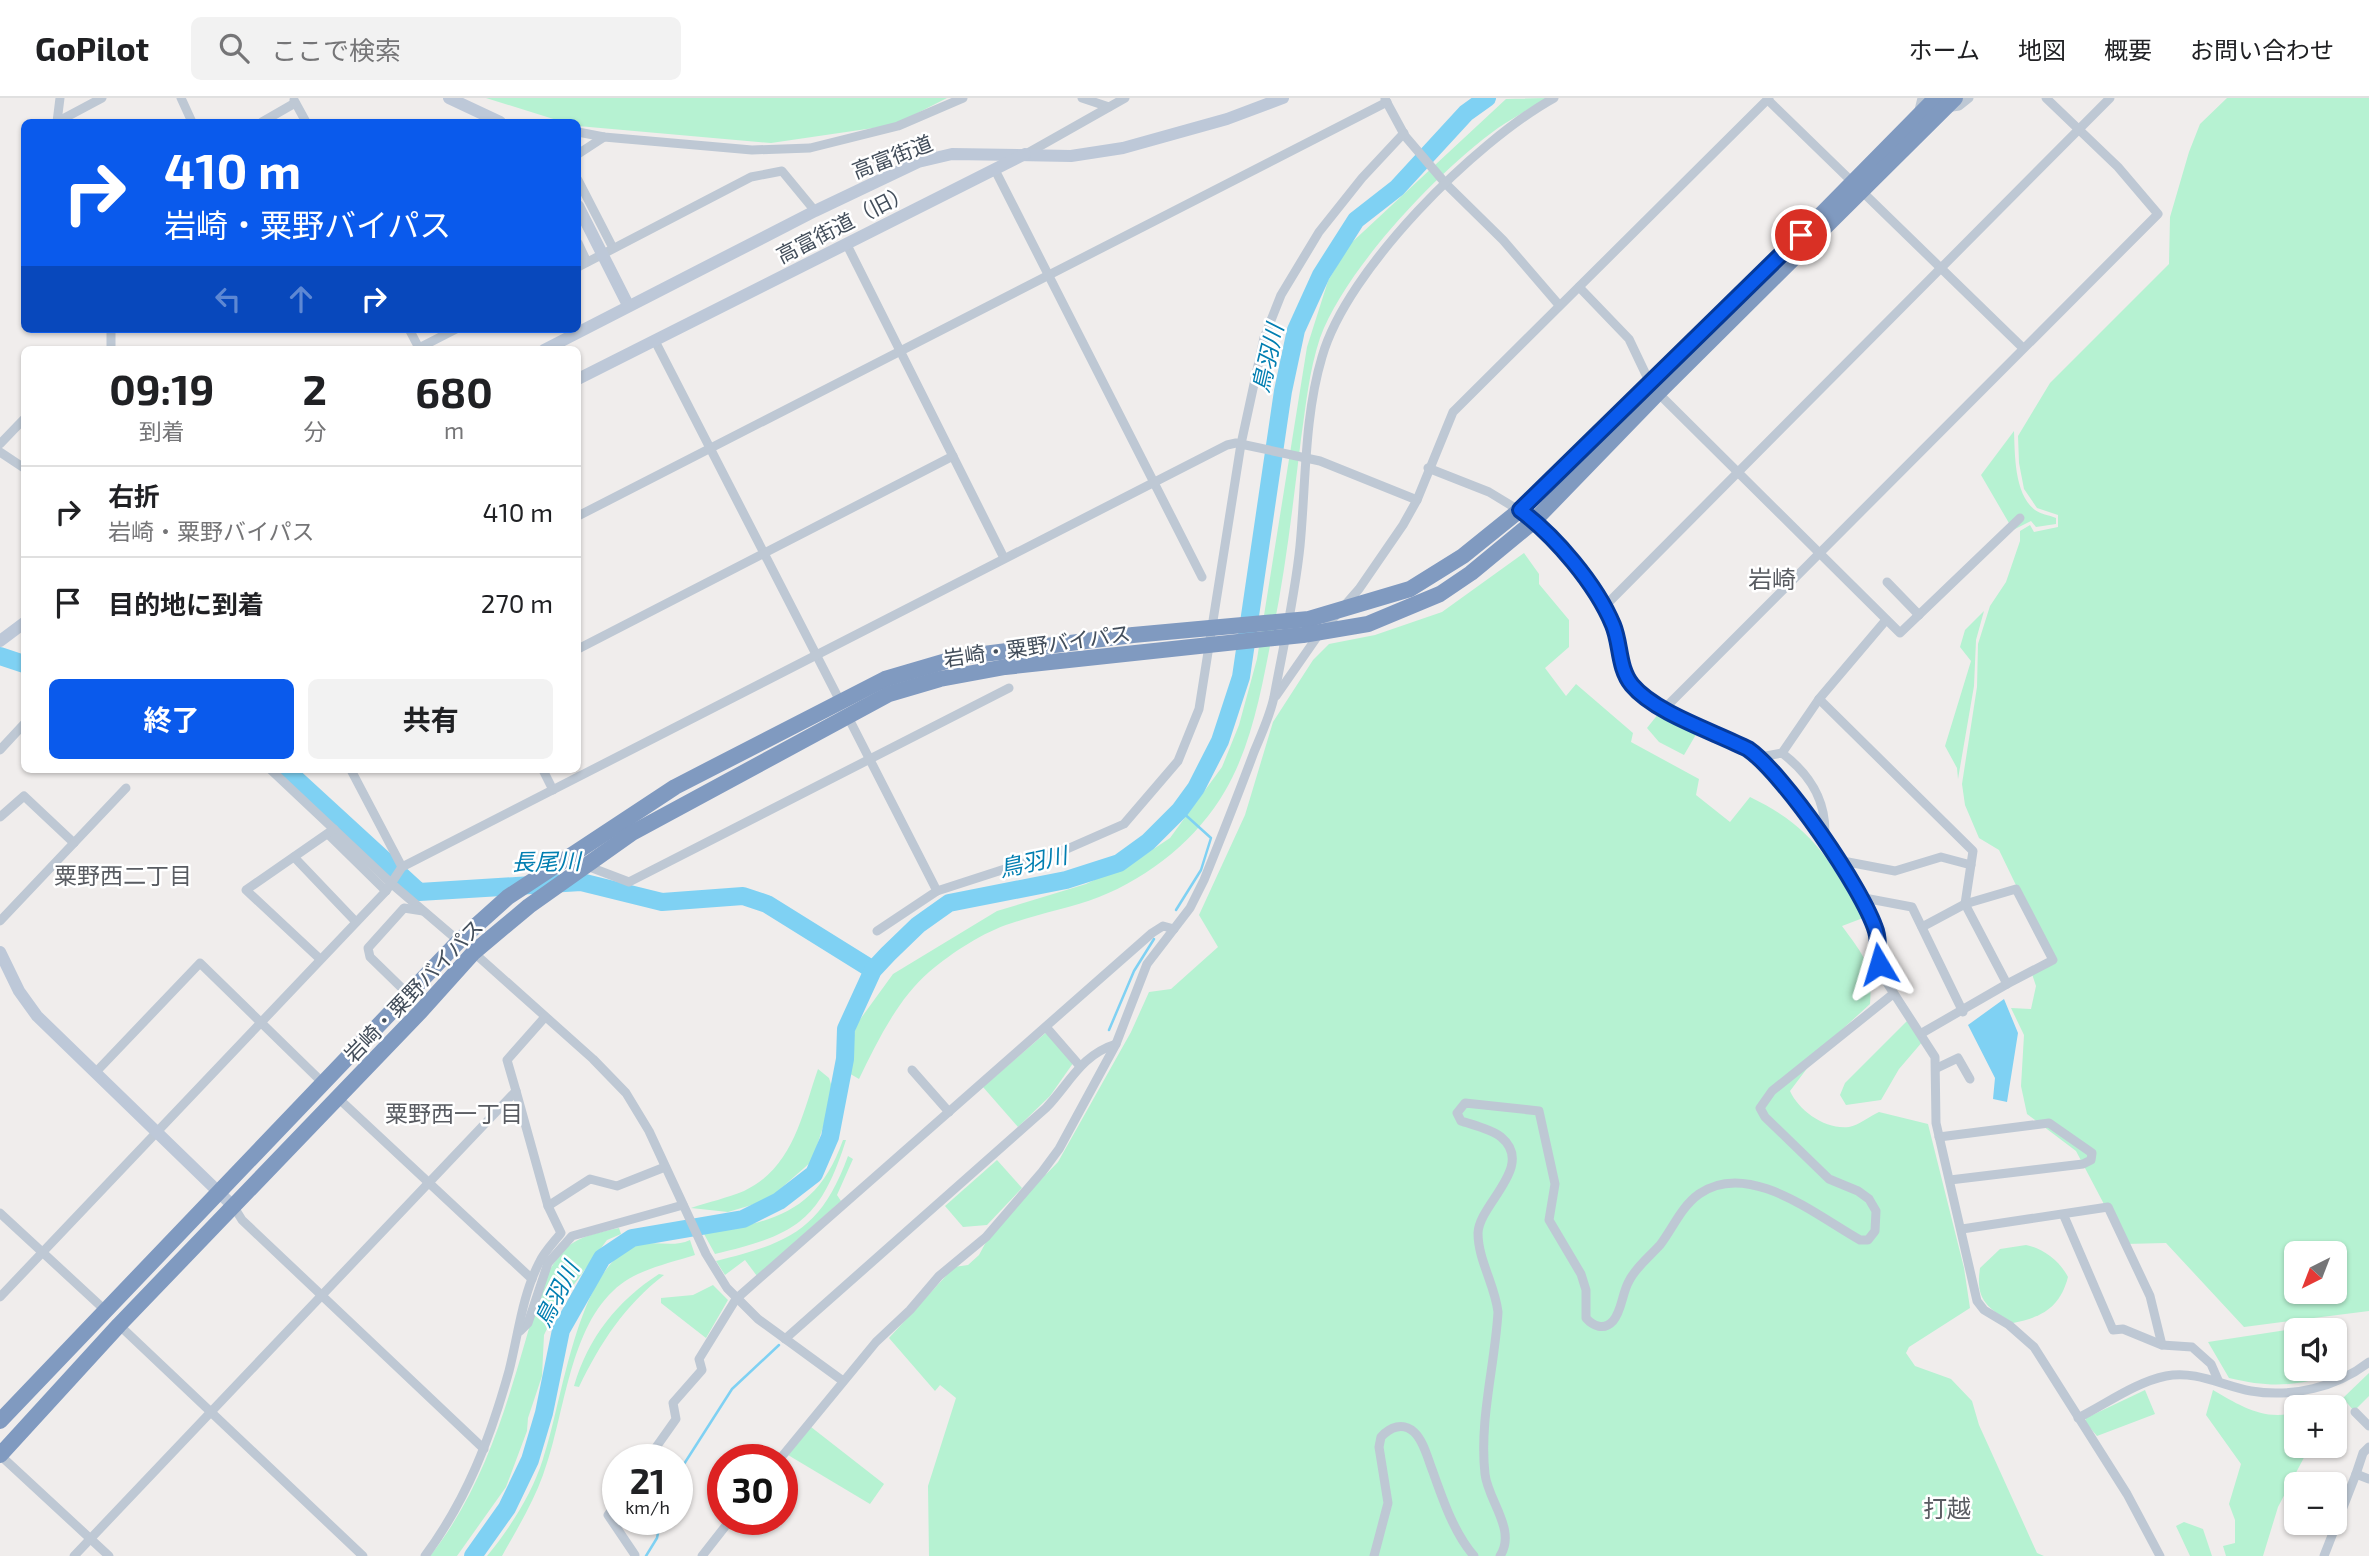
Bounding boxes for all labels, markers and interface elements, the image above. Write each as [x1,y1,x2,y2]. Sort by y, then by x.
search box [191,17,681,80]
text: GoPilot [35,28,149,68]
icon: search [215,29,253,67]
text: ここで検索 [271,34,401,65]
text: ホーム [1909,35,1980,64]
text: 地図 [2018,35,2066,64]
text: 概要 [2104,35,2152,64]
text: お問い合わせ [2190,35,2334,64]
street label: 高富街道 [848,129,936,183]
text: 410 m [164,140,301,199]
icon: right [49,147,140,238]
street label: 高富街道（旧） [772,178,914,268]
text: 岩崎・粟野バイパス [164,205,451,243]
pin [1771,205,1831,265]
icon: arrive [1782,216,1820,254]
icon: left [209,280,247,318]
icon: ahead [282,280,320,318]
icon: right [355,280,393,318]
water label: 鳥羽川 [1246,318,1289,395]
text: 09:19 [109,363,214,413]
text: 2 [303,363,327,413]
text: 680 [415,366,493,416]
text: m [444,416,464,444]
text: 到着 [139,417,185,445]
text: 分 [303,417,326,445]
text: 右折 [108,480,160,511]
icon: right [49,493,87,531]
text: 410 m [482,496,553,527]
text: 岩崎・粟野バイパス [108,517,315,545]
district label: 岩崎 [1748,564,1796,593]
icon: arrive [49,584,87,622]
text: 270 m [481,587,553,618]
text: 目的地に到着 [108,588,264,619]
street label: 岩崎・粟野バイパス [942,619,1132,671]
button: 終了 [49,679,294,759]
button: 共有 [308,679,553,759]
water label: 鳥羽川 [996,840,1073,882]
water label: 長尾川 [511,846,584,876]
district label: 粟野西二丁目 [54,861,192,889]
street label: 岩崎・粟野バイパス [339,913,487,1067]
position arrow [1842,927,1916,1001]
district label: 粟野西一丁目 [385,1099,523,1127]
north arrow [2284,1241,2347,1304]
map controls [2284,1241,2347,1535]
water label: 鳥羽川 [528,1254,585,1331]
button: sound [2284,1318,2347,1381]
button: + [2284,1395,2347,1458]
speed limit sign: 30 [707,1444,798,1535]
text: 21 [630,1459,665,1501]
button: − [2284,1472,2347,1535]
district label: 打越 [1923,1493,1971,1522]
text: km/h [625,1496,670,1518]

